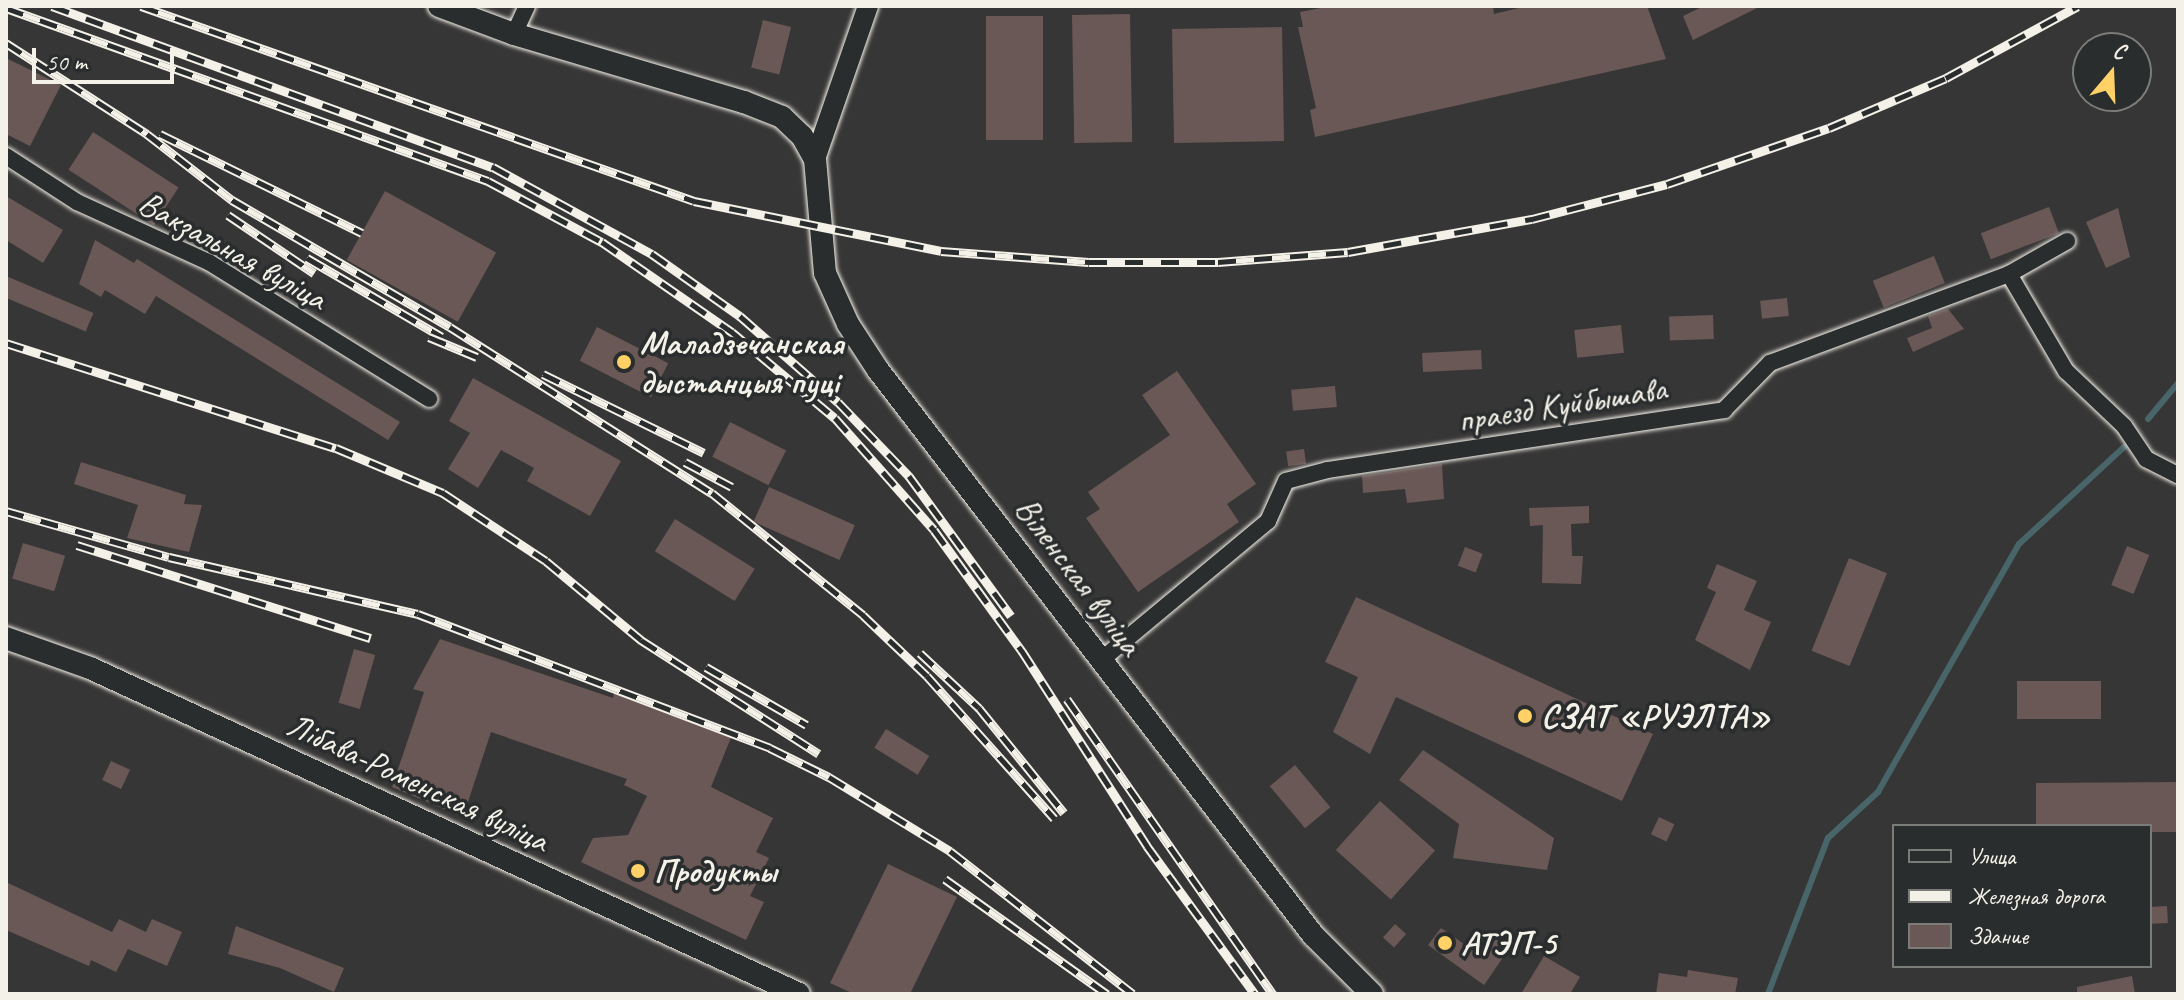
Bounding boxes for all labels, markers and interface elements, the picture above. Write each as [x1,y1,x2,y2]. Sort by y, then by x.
scale bar [36,32,178,82]
north arrow [2072,32,2152,112]
text: С [2109,36,2129,66]
text: 50 m [46,47,87,77]
street label: Вакзальная вуліца [133,182,333,318]
place label: Маладзечанская дыстанцыя пуці [640,322,844,402]
marker: Маладзечанская дыстанцыя пуці [615,353,633,371]
street label: праезд Куйбышава [1456,368,1668,440]
street label: Віленская вуліца [1007,489,1151,663]
place label: СЗАТ «РУЭЛТА» [1541,696,1771,736]
street label: Лібава-Роменская вуліца [281,704,555,860]
marker: СЗАТ «РУЭЛТА» [1516,707,1534,725]
legend [1892,824,2152,968]
text: Улица [1968,841,2016,871]
place label: Продукты [654,851,777,891]
marker: Продукты [629,862,647,880]
text: Железная дорога [1968,881,2105,911]
text: Здание [1968,921,2028,951]
place label: АТЭП-5 [1461,923,1556,963]
marker: АТЭП-5 [1436,934,1454,952]

